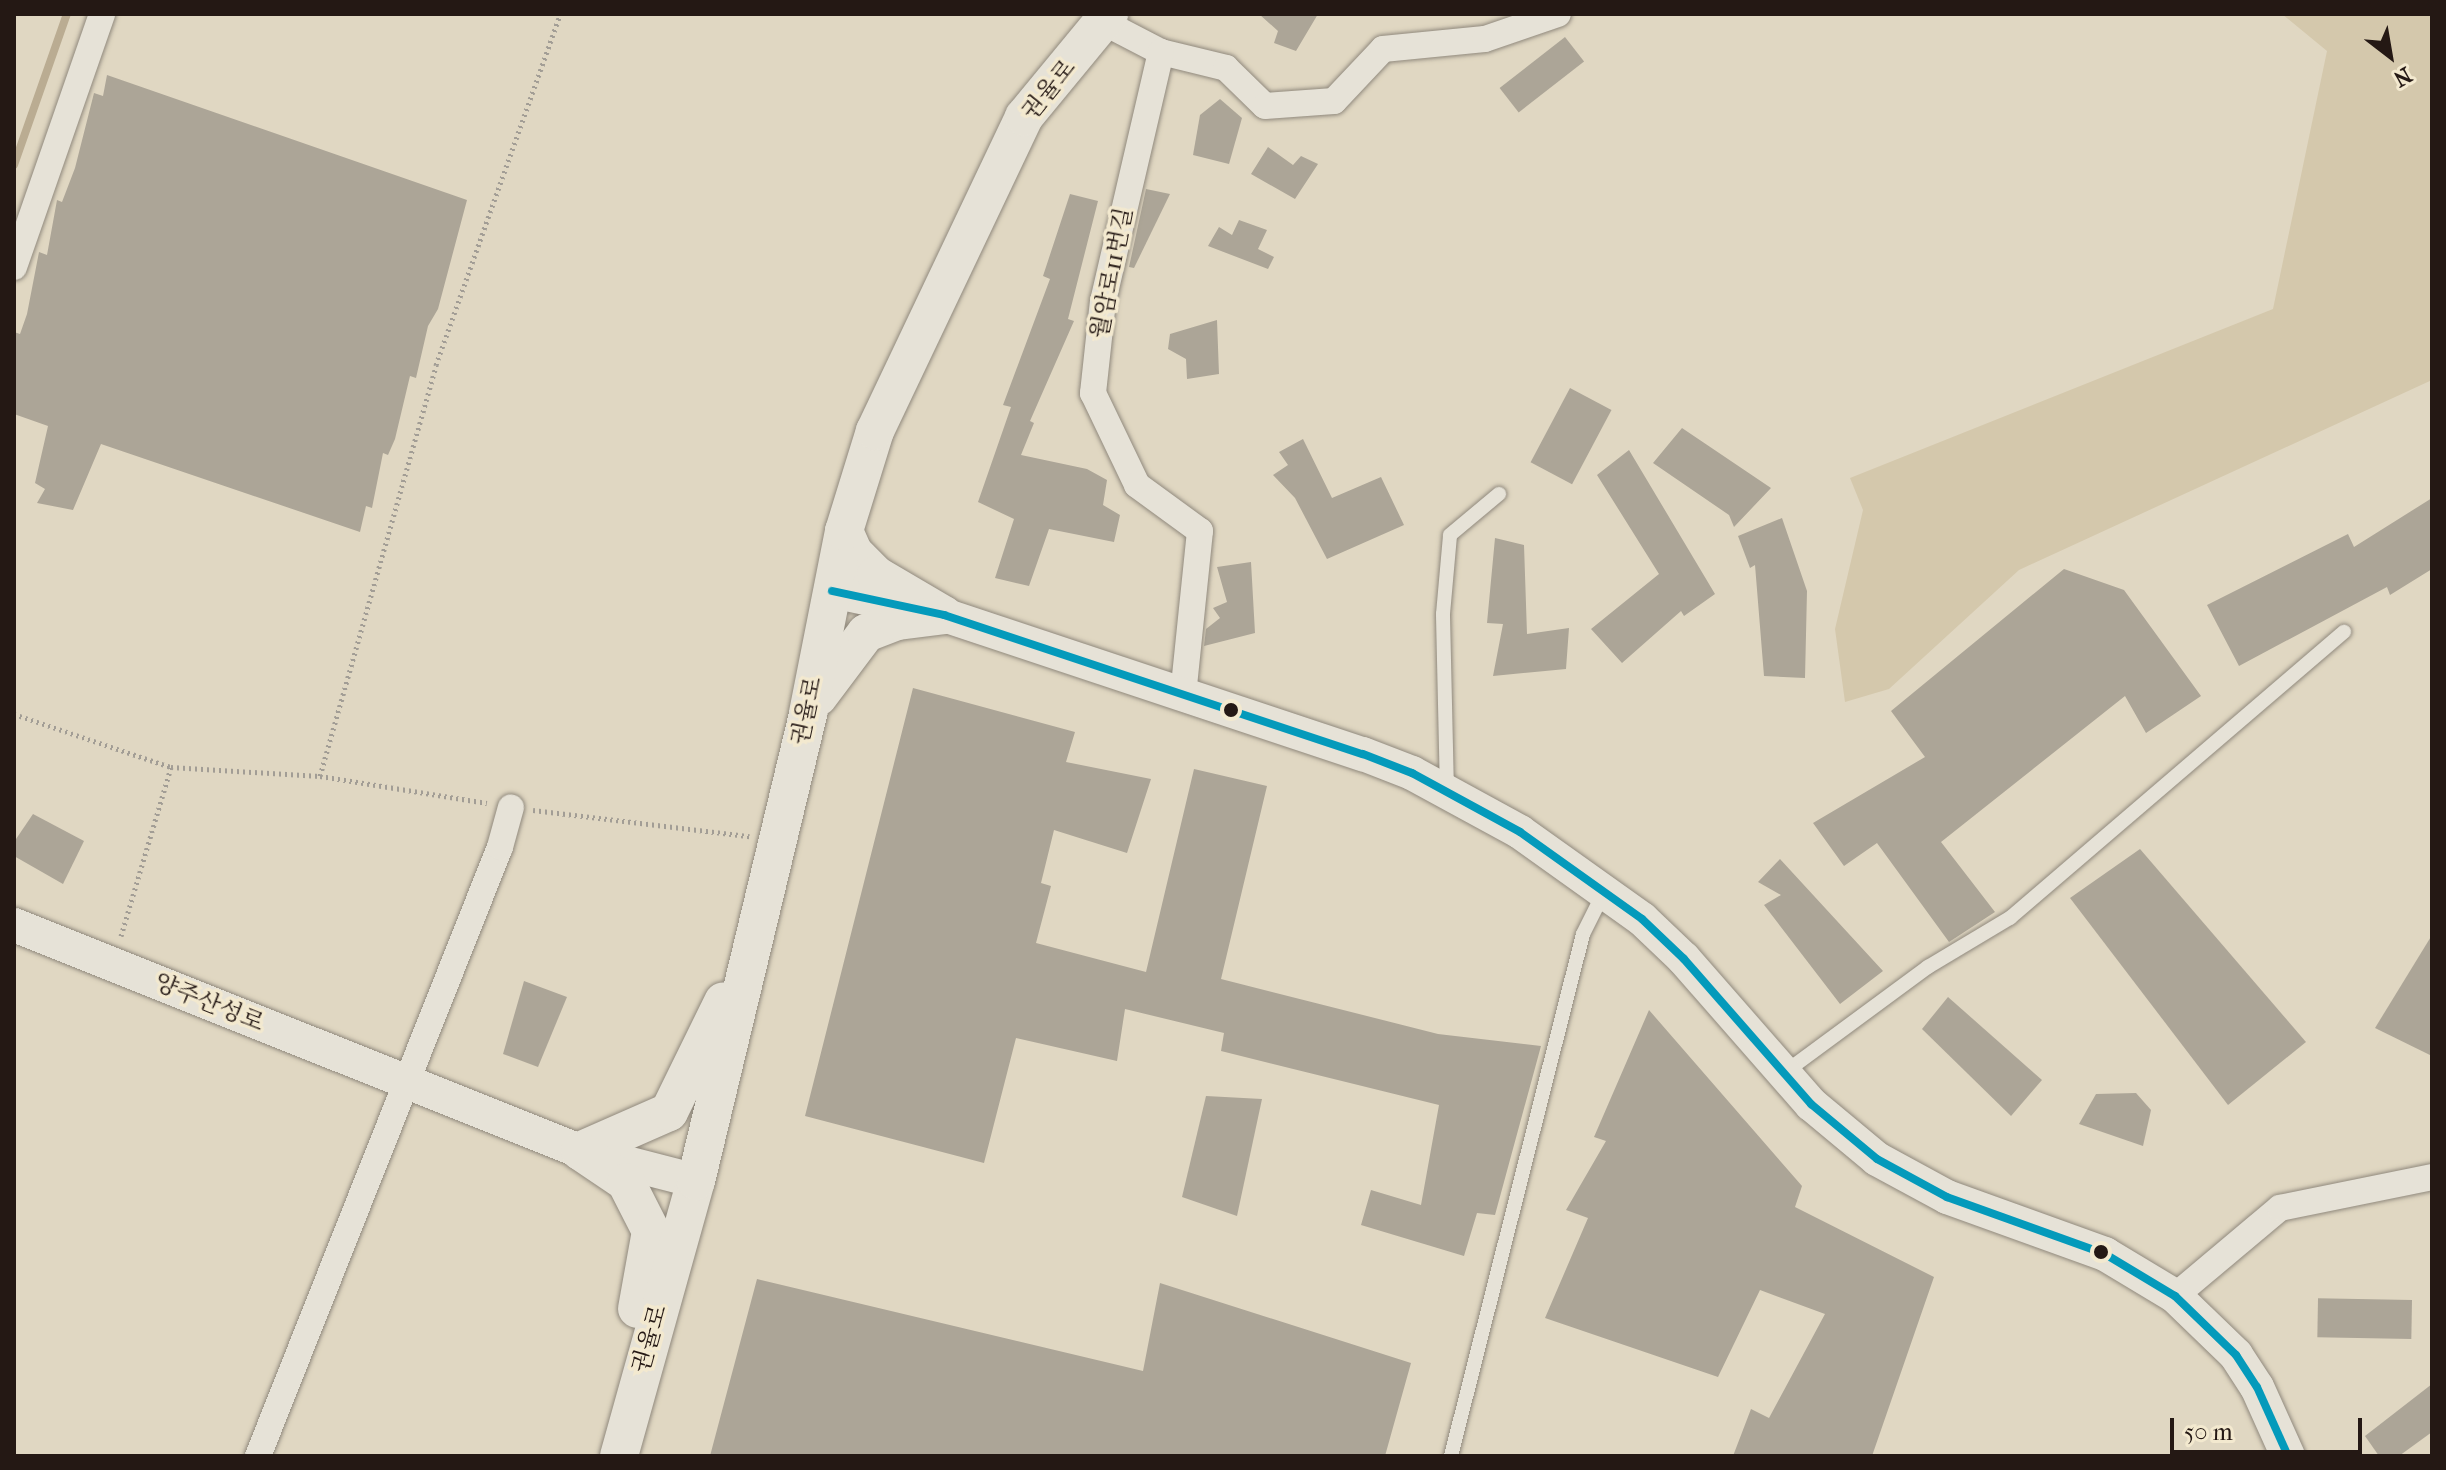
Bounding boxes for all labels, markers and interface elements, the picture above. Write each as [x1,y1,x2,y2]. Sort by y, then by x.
north arrow [2350,16,2430,96]
street label: 권율로 [1016,54,1082,126]
text: N [2389,61,2416,92]
street label: 월암로11번길 [1085,205,1139,341]
street label: 권율로 [786,674,828,748]
unlabelled marker [1223,702,1239,718]
street label: 양주산성로 [150,968,268,1038]
unlabelled marker [2093,1244,2109,1260]
street label: 권율로 [627,1302,673,1376]
scale bar [2174,1402,2366,1452]
text: 50 m [2184,1418,2233,1446]

